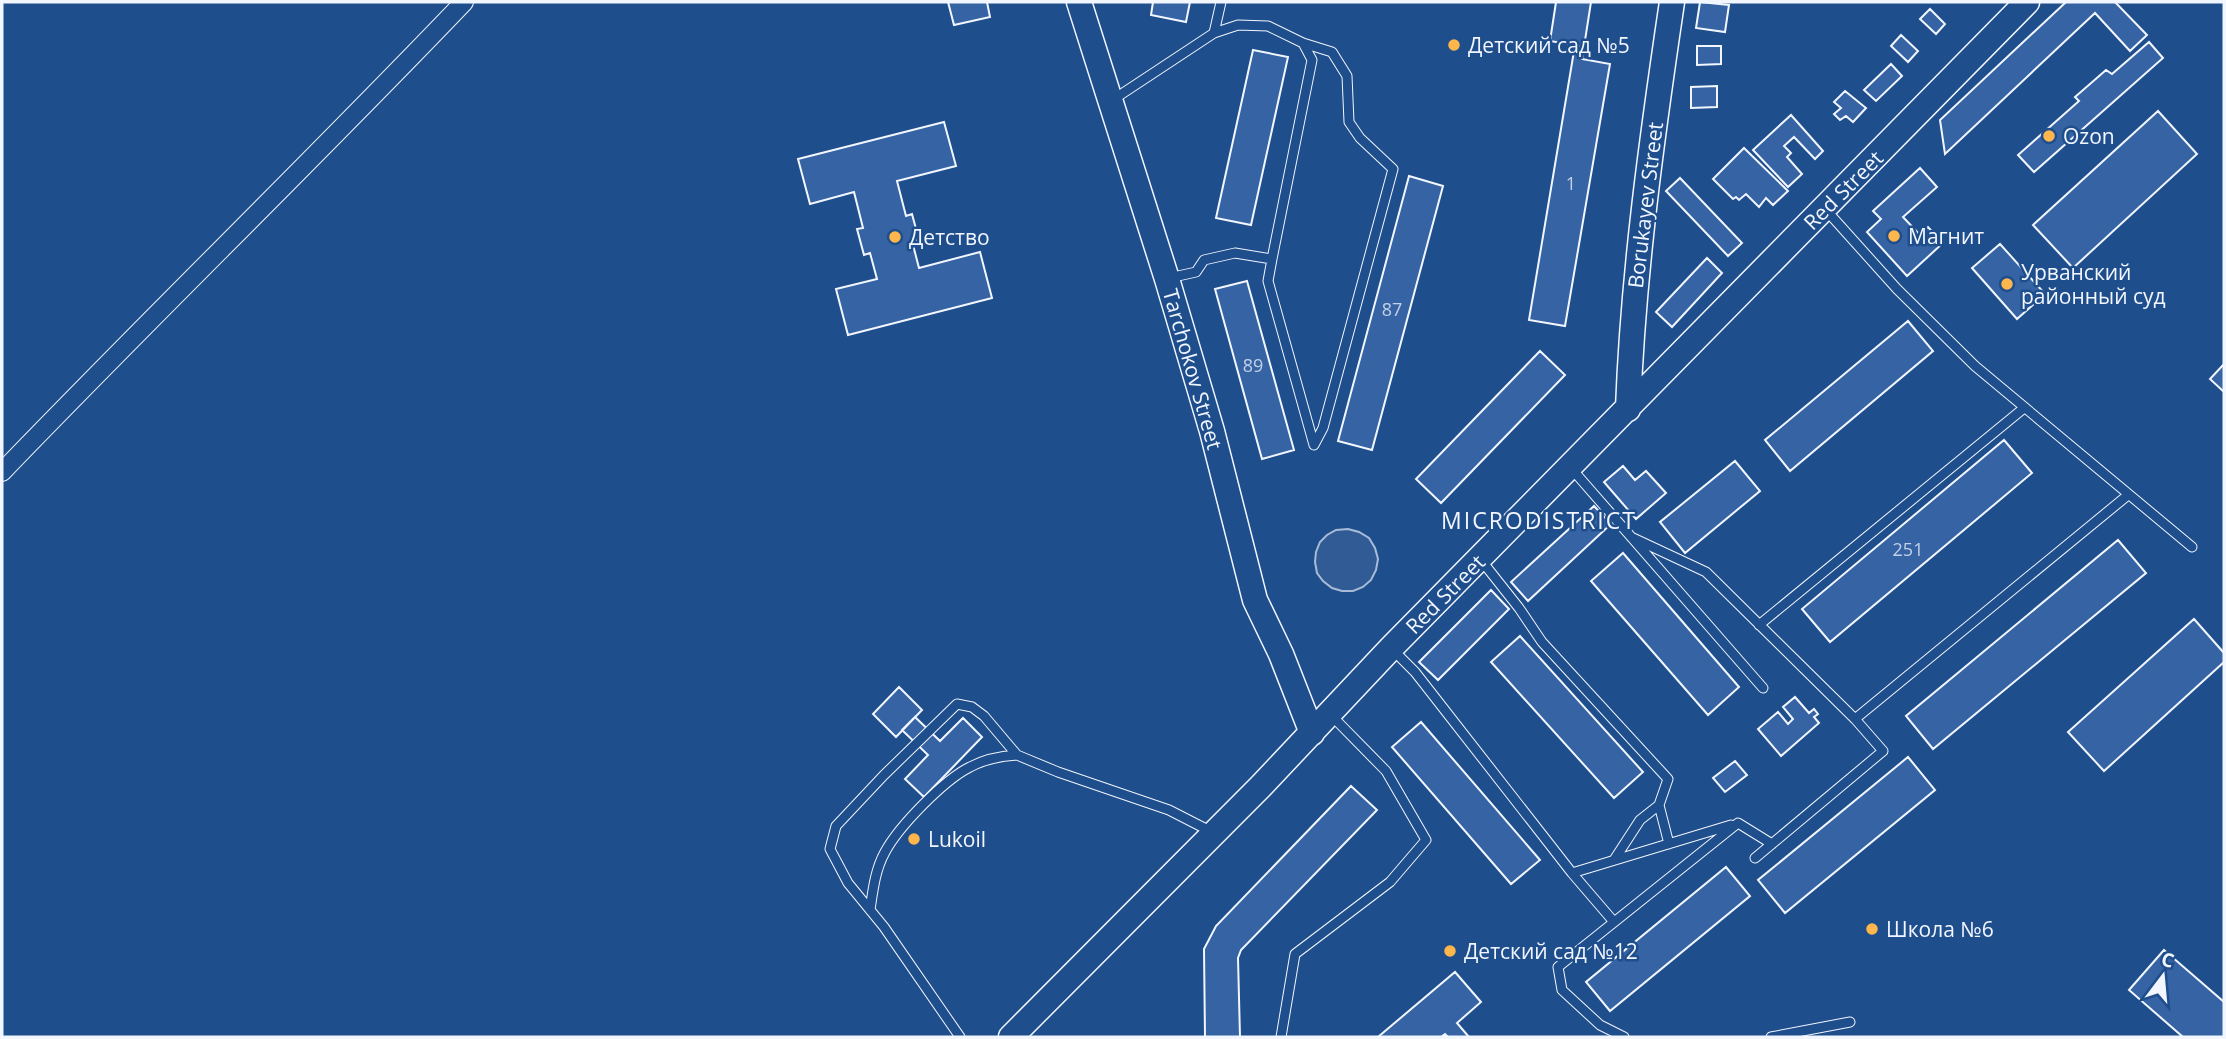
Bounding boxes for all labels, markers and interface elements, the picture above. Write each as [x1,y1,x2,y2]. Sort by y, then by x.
place label: Детский сад №5 [1468,31,1630,59]
marker: Детский сад №5 [1446,37,1462,53]
street label: Borukayev Street [1621,120,1669,290]
place label: Ozon [2063,122,2115,150]
marker: Ozon [2041,128,2057,144]
street label: Red Street [1797,144,1889,236]
house number: 1 [1566,171,1576,195]
place label: Магнит [1908,222,1984,250]
place label: Детство [909,223,990,251]
marker: Магнит [1886,228,1902,244]
marker: Детство [887,229,903,245]
place label: Урванский районный суд [2021,258,2166,310]
marker: Урванский районный суд [1999,276,2015,292]
street label: Tarchokov Street [1157,286,1229,452]
house number: 87 [1382,297,1402,321]
house number: 89 [1243,353,1263,377]
district label: MICRODISTRICT [1441,504,1637,536]
house number: 251 [1893,537,1923,561]
street label: Red Street [1399,548,1491,640]
place label: Lukoil [928,825,986,853]
marker: Lukoil [906,831,922,847]
place label: Школа №6 [1886,915,1994,943]
marker: Школа №6 [1864,921,1880,937]
place label: Детский сад №12 [1464,937,1638,965]
north arrow [2128,941,2198,1011]
marker: Детский сад №12 [1442,943,1458,959]
text: С [2158,945,2177,974]

